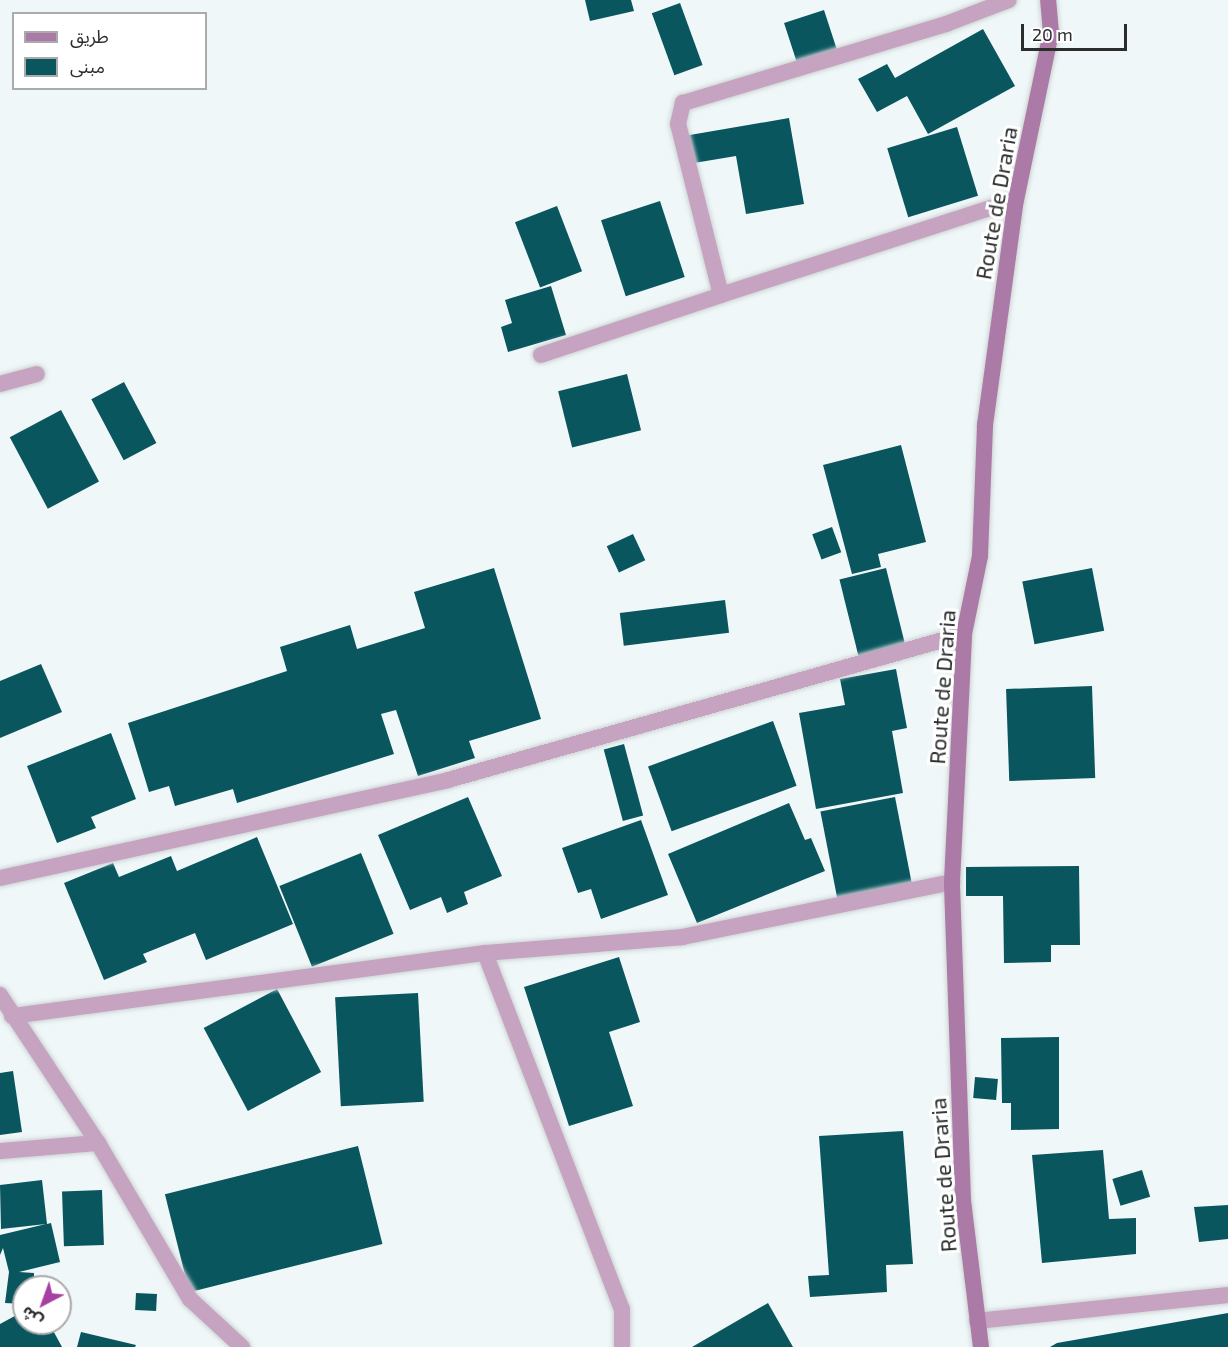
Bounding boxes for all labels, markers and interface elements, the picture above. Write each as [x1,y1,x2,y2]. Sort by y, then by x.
legend [12,12,207,90]
scale bar [1024,12,1130,50]
text: 20 m [1032,23,1073,45]
text: طريق [70,25,109,47]
text: مبنى [70,55,105,77]
street label: Route de Draria [970,124,1022,282]
street label: Route de Draria [923,609,961,765]
street label: Route de Draria [924,1097,962,1253]
north arrow [12,1275,72,1335]
text: ش [17,1303,46,1332]

